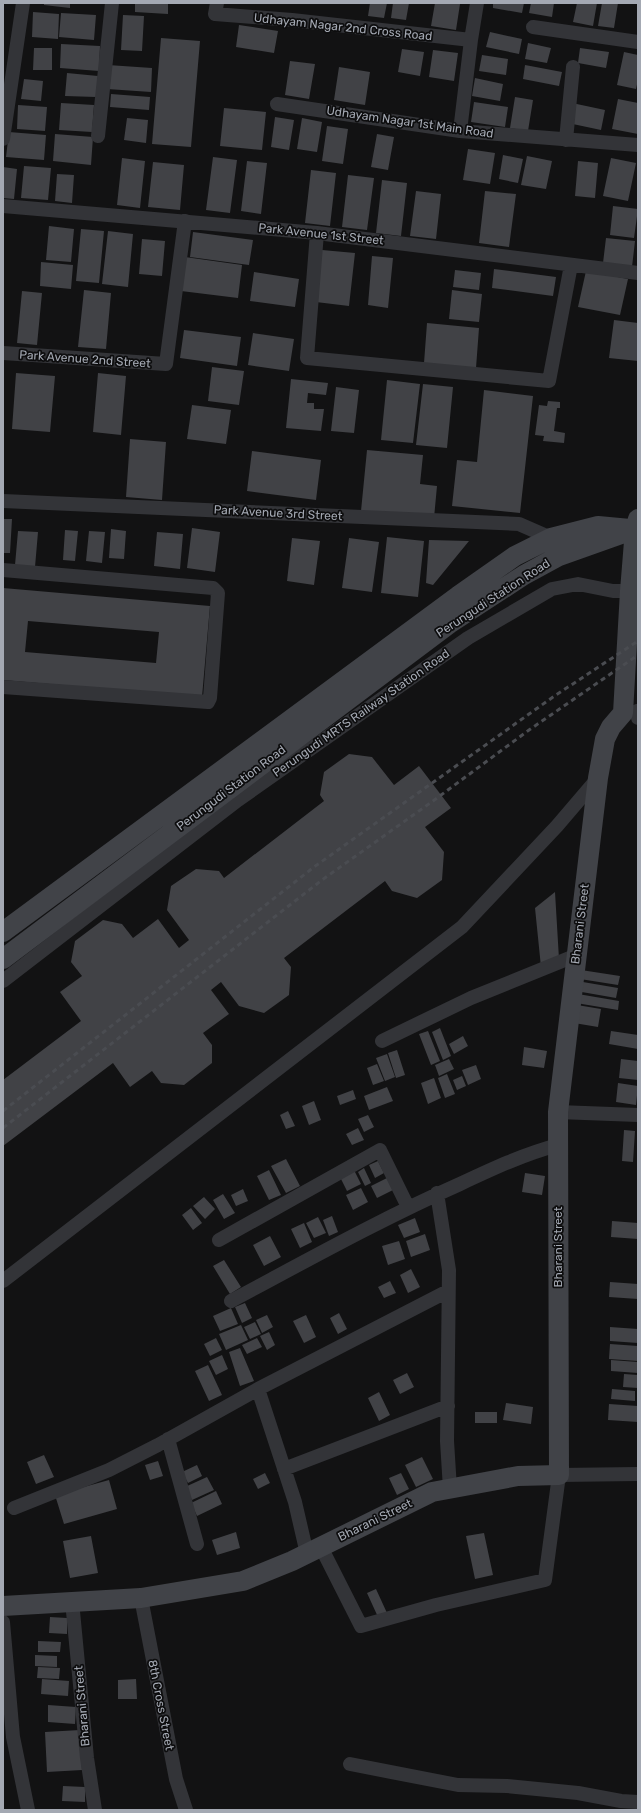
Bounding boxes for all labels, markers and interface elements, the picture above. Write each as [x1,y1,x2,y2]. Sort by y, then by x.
street label: Udhayam Nagar 2nd Cross Road [253,11,433,43]
street label: Udhayam Nagar 1st Main Road [326,103,494,141]
street label: Park Avenue 1st Street [258,220,385,248]
street label: Park Avenue 2nd Street [19,347,151,371]
street label: Park Avenue 3rd Street [213,503,343,523]
street label: Perungudi Station Road [434,556,552,640]
street label: Perungudi MRTS Railway Station Road [270,646,452,780]
street label: Perungudi Station Road [174,742,288,834]
street label: Bharani Street [568,883,592,965]
street label: Bharani Street [551,1206,565,1287]
street label: Bharani Street [336,1496,415,1544]
street label: 8th Cross Street [145,1659,177,1752]
street label: Bharani Street [71,1665,92,1747]

